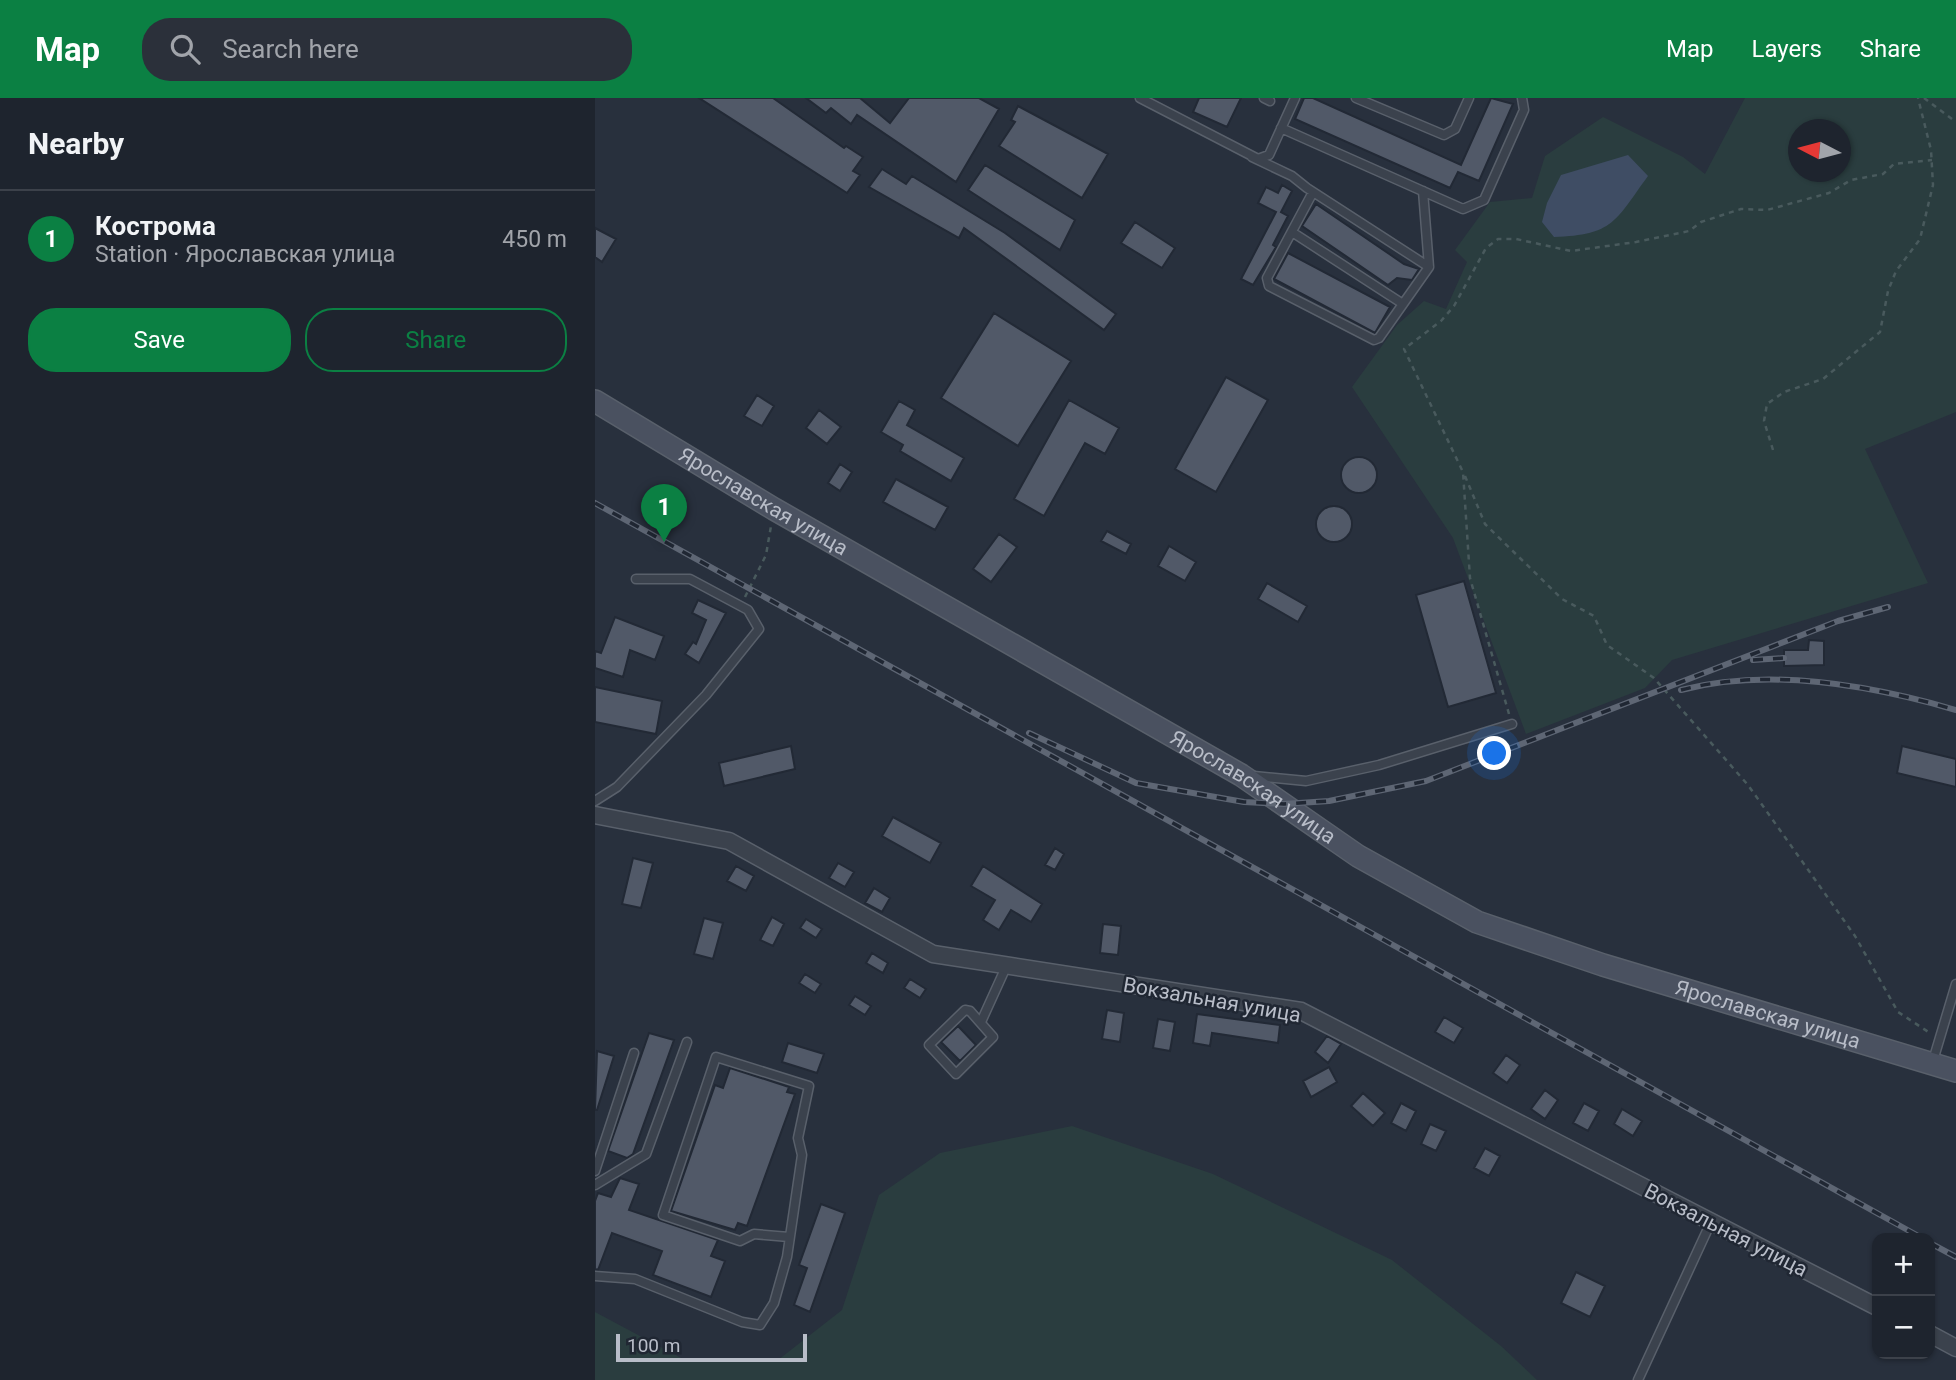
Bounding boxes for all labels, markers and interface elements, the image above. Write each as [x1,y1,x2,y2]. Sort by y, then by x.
search box [142,18,632,81]
text: Map [35,30,100,69]
icon: search [166,30,204,68]
text: Search here [222,34,359,64]
text: Map [1666,35,1714,63]
text: Layers [1752,35,1822,63]
text: Share [1860,35,1921,63]
north arrow [1788,119,1851,182]
text: Nearby [28,126,124,161]
text: Кострома [95,211,216,241]
text: 1 [44,226,58,253]
text: 450 m [502,226,567,253]
text: Station · Ярославская улица [95,241,395,268]
button: Save [28,308,291,372]
button: Share [305,308,567,372]
street label: Ярославская улица [674,442,852,560]
pin: 1 [641,484,687,542]
street label: Ярославская улица [1166,725,1340,849]
your location [1477,736,1511,770]
street label: Вокзальная улица [1121,973,1303,1027]
street label: Ярославская улица [1672,975,1863,1054]
street label: Вокзальная улица [1640,1178,1812,1282]
map controls [1872,1233,1935,1359]
button: + [1872,1233,1935,1296]
button: − [1872,1296,1935,1359]
scale bar [616,1331,807,1363]
text: 100 m [627,1334,680,1357]

